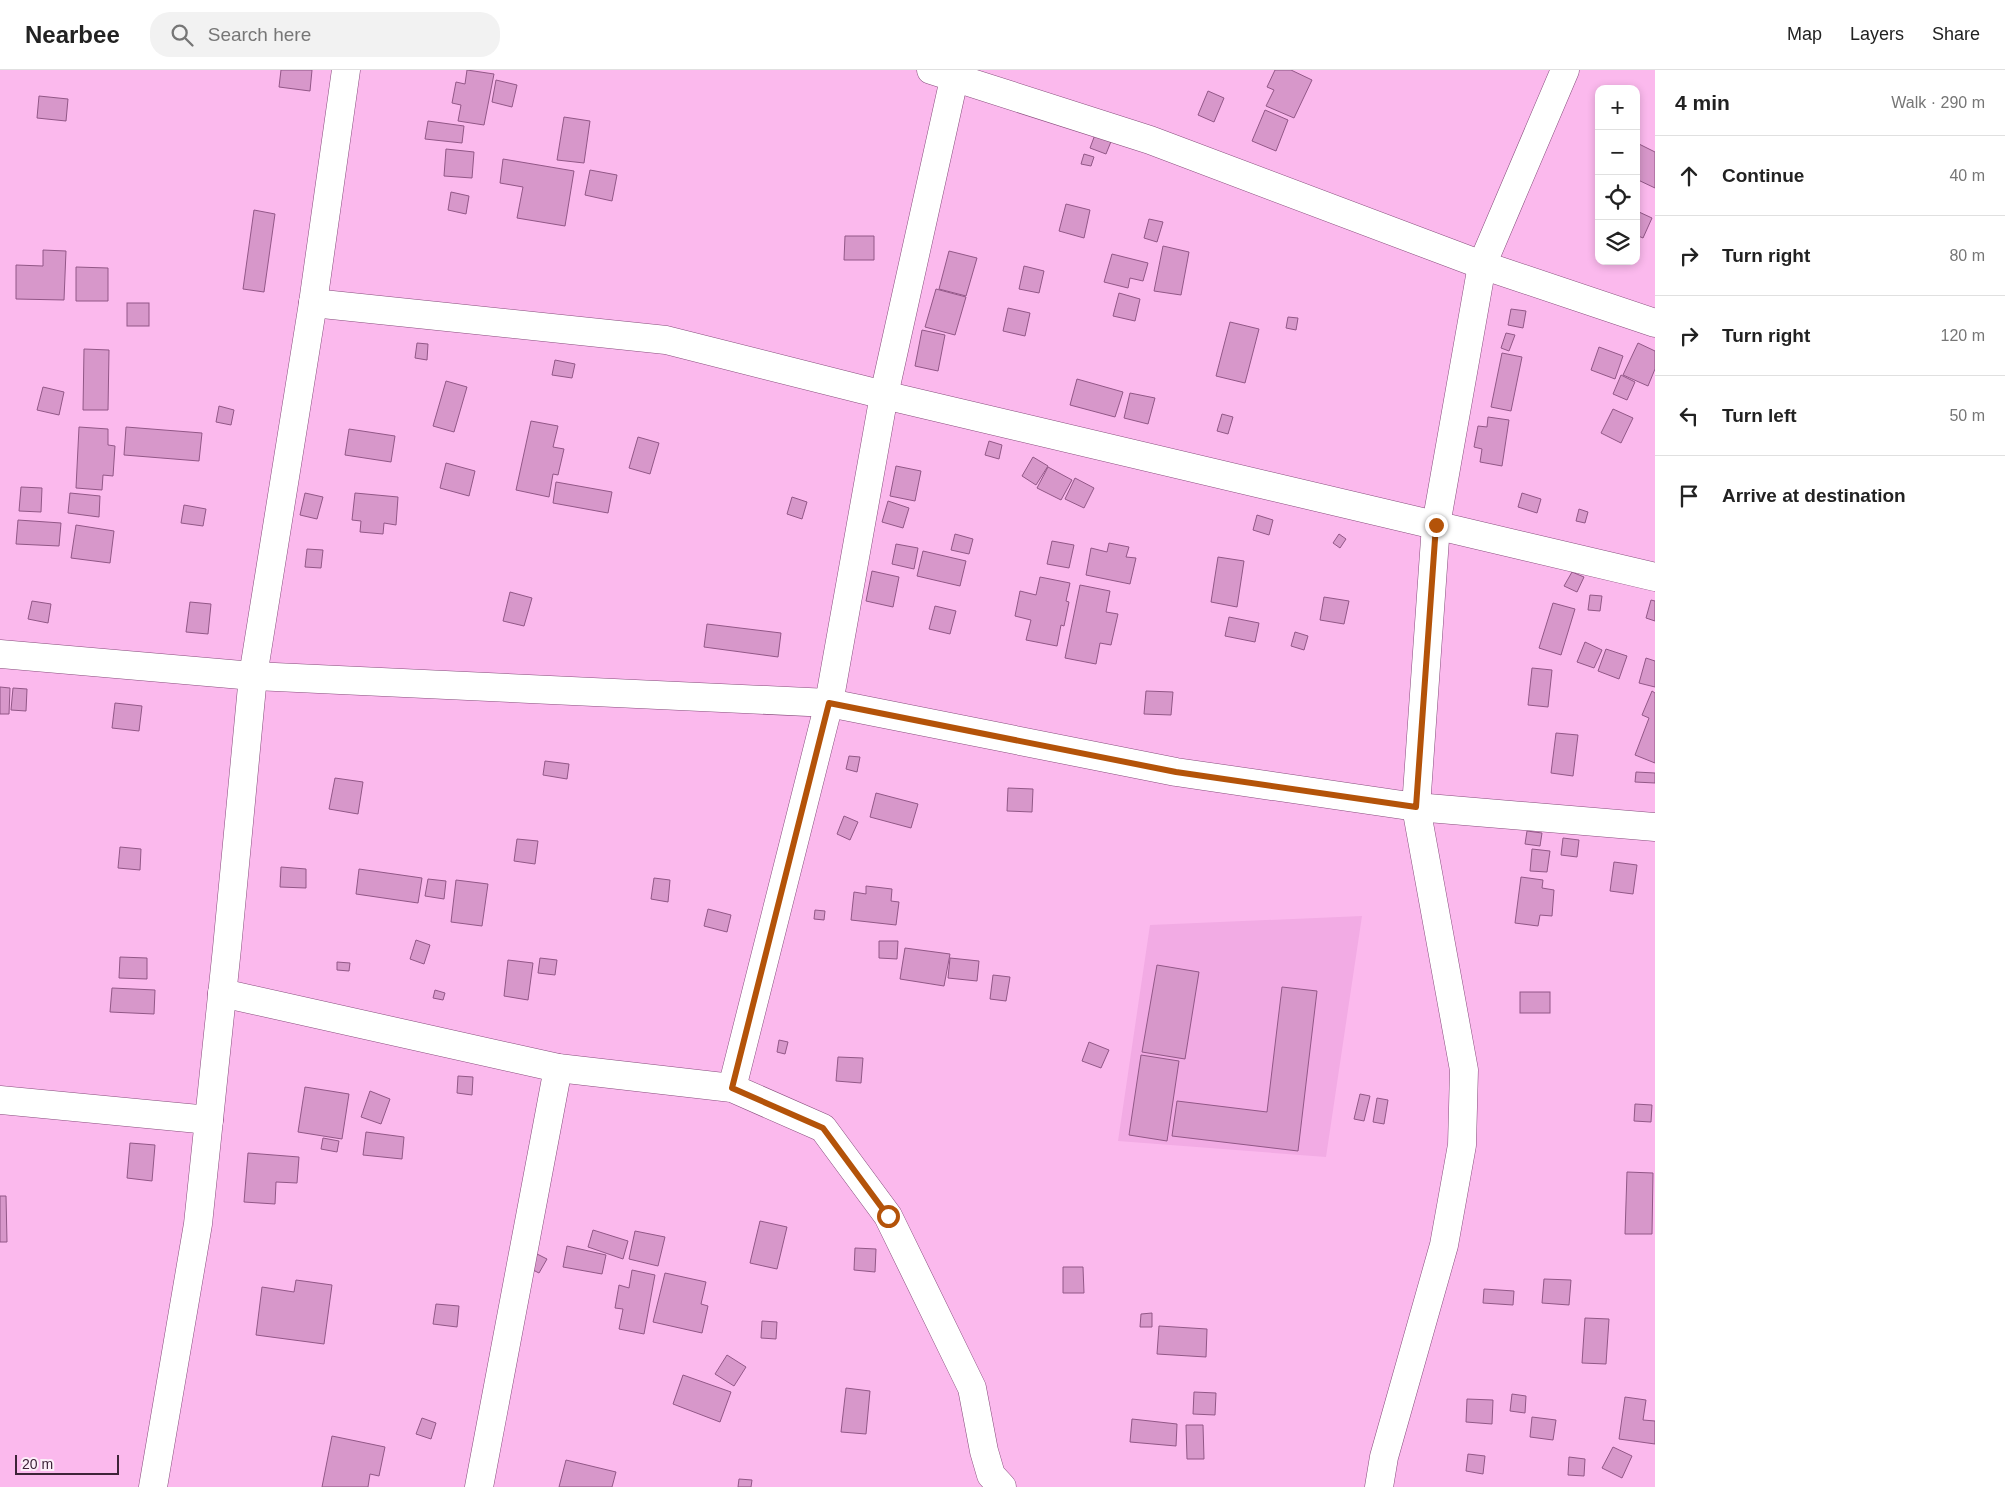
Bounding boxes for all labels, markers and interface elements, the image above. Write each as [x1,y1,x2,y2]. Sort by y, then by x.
search box [150,12,500,57]
text: Nearbee [25,21,120,48]
icon: search [168,21,196,49]
text: Search here [208,24,311,45]
text: Map [1787,24,1822,44]
text: Layers [1850,24,1904,44]
text: Share [1932,24,1980,44]
map controls [1595,85,1640,265]
button: + [1595,85,1640,130]
text: 4 min [1675,91,1730,114]
text: Walk · 290 m [1891,94,1985,111]
button: − [1595,130,1640,175]
icon: ahead [1675,162,1703,190]
text: Continue [1722,165,1804,186]
text: 40 m [1949,167,1985,184]
button: locate [1595,175,1640,220]
button: layers [1595,220,1640,265]
icon: right [1675,242,1703,270]
text: Turn right [1722,245,1810,266]
text: 80 m [1949,247,1985,264]
icon: right [1675,322,1703,350]
text: Turn right [1722,325,1810,346]
text: 120 m [1941,327,1985,344]
icon: left [1675,402,1703,430]
text: Turn left [1722,405,1797,426]
text: 50 m [1949,407,1985,424]
icon: arrive [1675,482,1703,510]
text: Arrive at destination [1722,485,1906,506]
route end [1425,514,1448,537]
route start [877,1205,900,1228]
scale bar [15,1452,119,1475]
text: 20 m [22,1456,53,1472]

